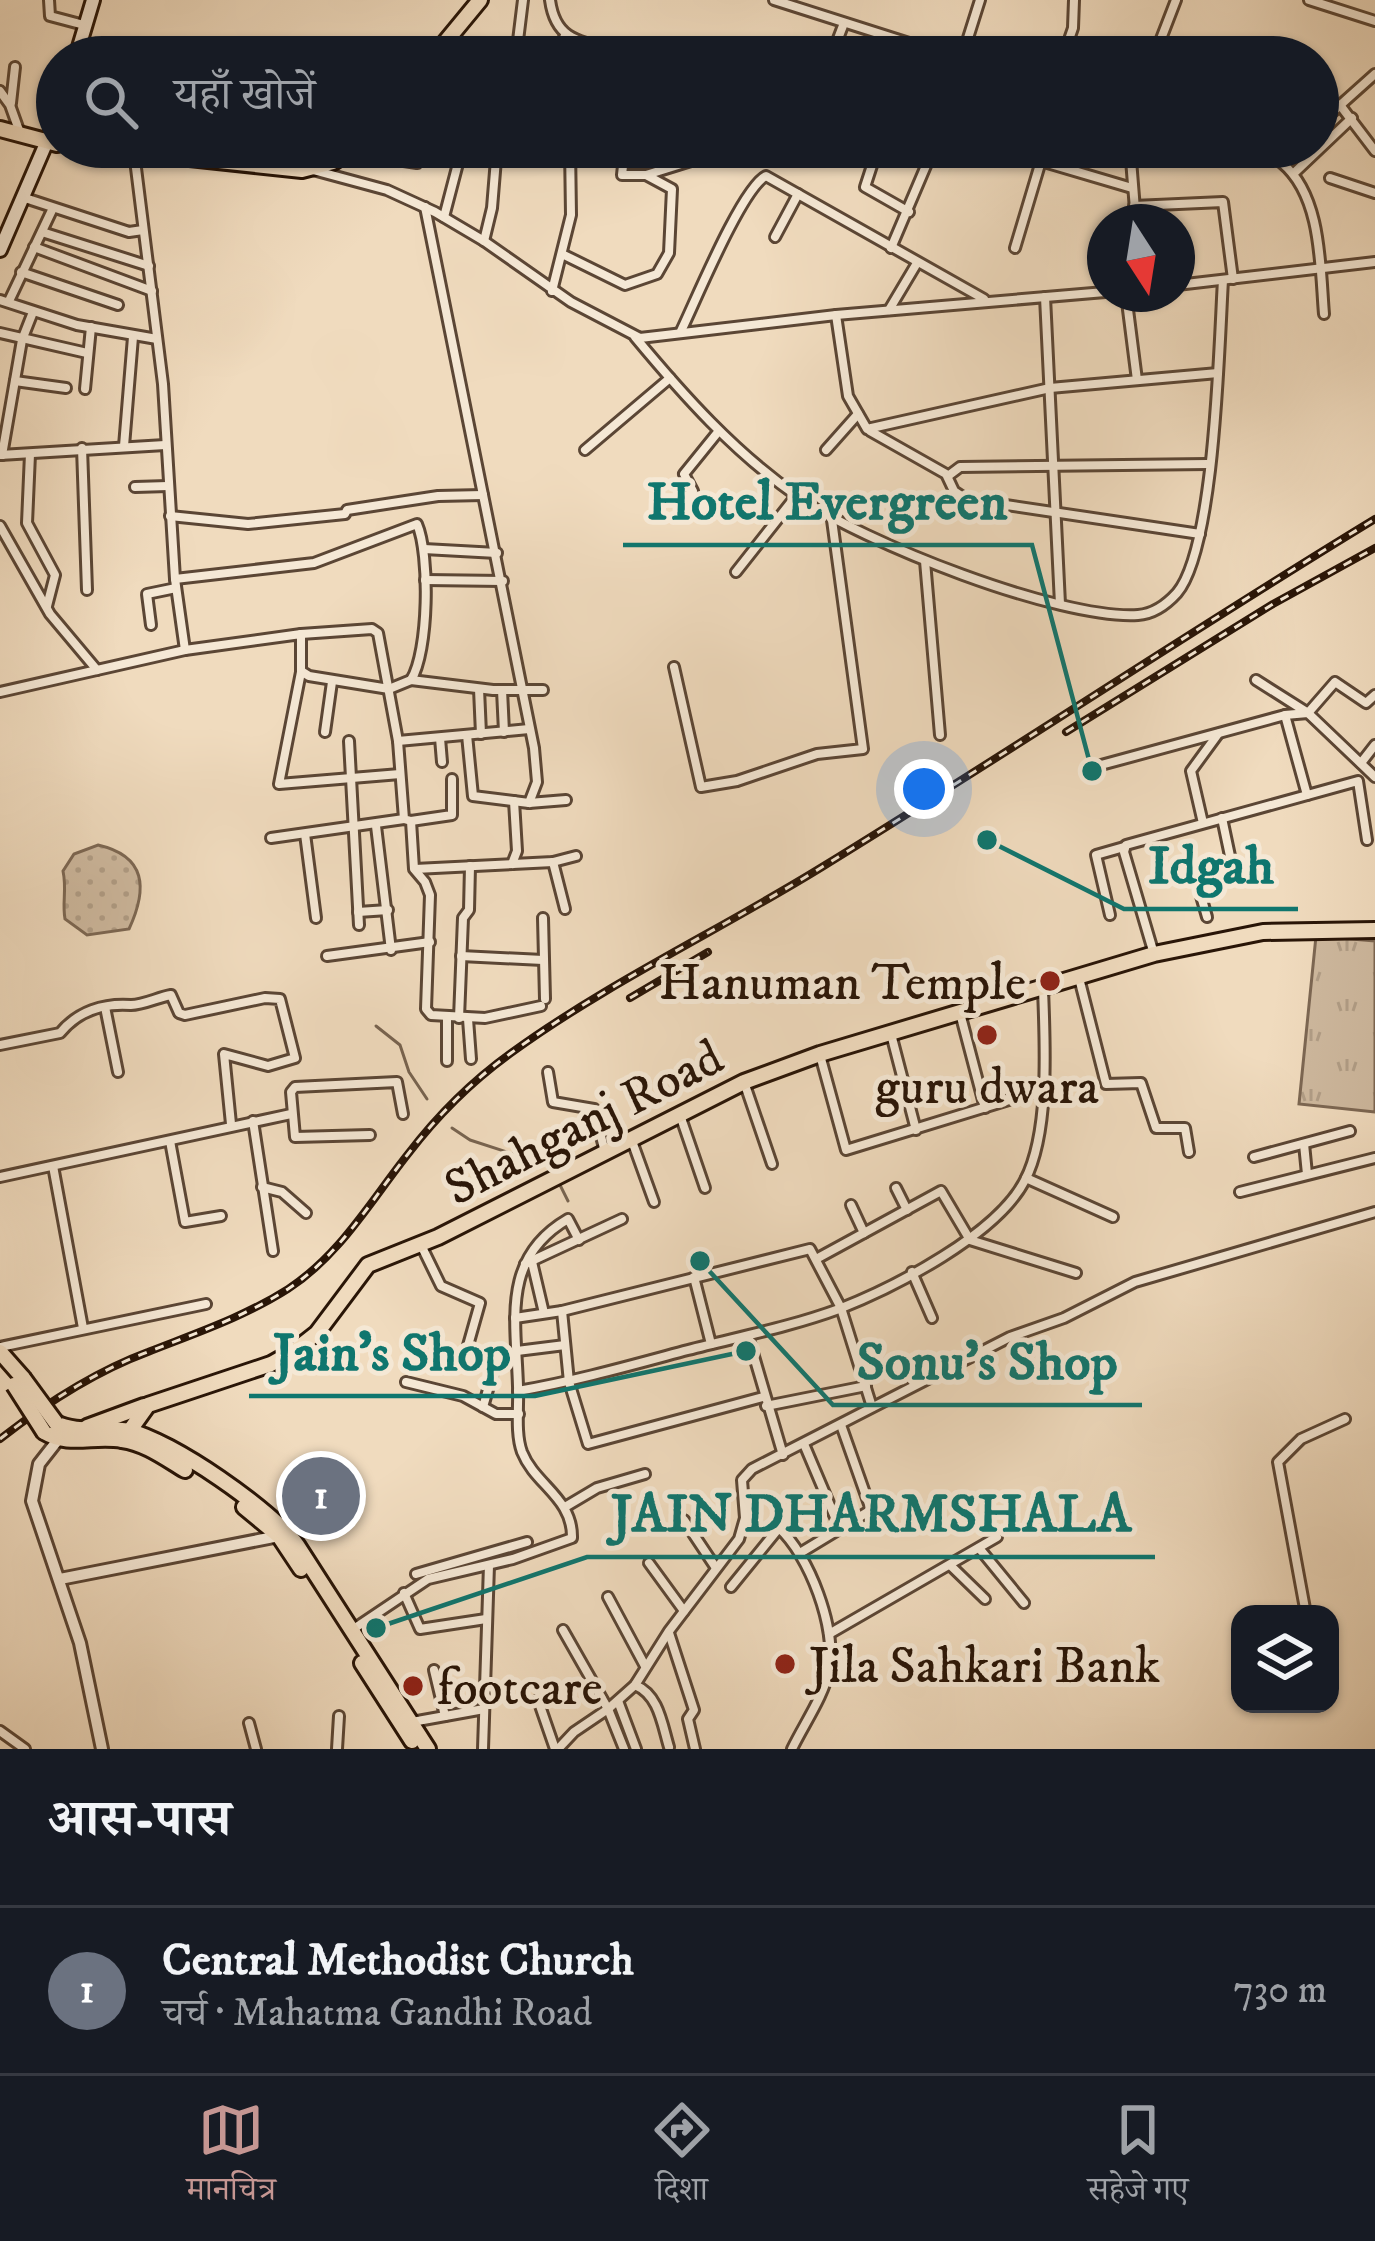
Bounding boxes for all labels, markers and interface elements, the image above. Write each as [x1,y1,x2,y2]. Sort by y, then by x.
search box [36,36,1339,168]
text: यहाँ खोजें [174,68,315,124]
icon: search [78,69,144,135]
north arrow [1087,204,1195,312]
callout: Hotel Evergreen [623,455,1032,545]
text: Hotel Evergreen [647,470,1008,537]
your location [894,759,954,819]
callout: Idgah [1124,819,1298,909]
text: Idgah [1148,834,1275,901]
place label: Hanuman Temple [658,952,1026,1016]
marker: Hanuman Temple [1037,968,1063,994]
marker: guru dwara [974,1022,1000,1048]
street label: Shahganj Road [434,1026,735,1221]
place label: guru dwara [875,1056,1099,1120]
callout: Jain's Shop [249,1306,535,1396]
callout: Sonu's Shop [833,1315,1142,1405]
text: Jain's Shop [268,1321,511,1388]
text: Sonu's Shop [856,1330,1118,1397]
pin: 1 [282,1451,360,1541]
callout: JAIN DHARMSHALA [587,1467,1155,1557]
text: JAIN DHARMSHALA [606,1482,1133,1549]
map controls [1231,1605,1339,1713]
button: layers [1231,1605,1339,1713]
place label: Jila Sahkari Bank [805,1635,1160,1699]
marker: Jila Sahkari Bank [772,1651,798,1677]
place label: footcare [437,1657,603,1721]
marker: footcare [400,1673,426,1699]
text: आस-पास [48,1788,231,1852]
text: Central Methodist Church [162,1933,634,1989]
text: 1 [80,1966,94,2015]
text: 730 m [1233,1966,1327,2015]
text: चर्च · Mahatma Gandhi Road [162,1989,592,2038]
tab: मानचित्र [186,2097,276,2221]
tab: दिशा [649,2097,715,2221]
tab: सहेजे गए [1088,2097,1189,2221]

